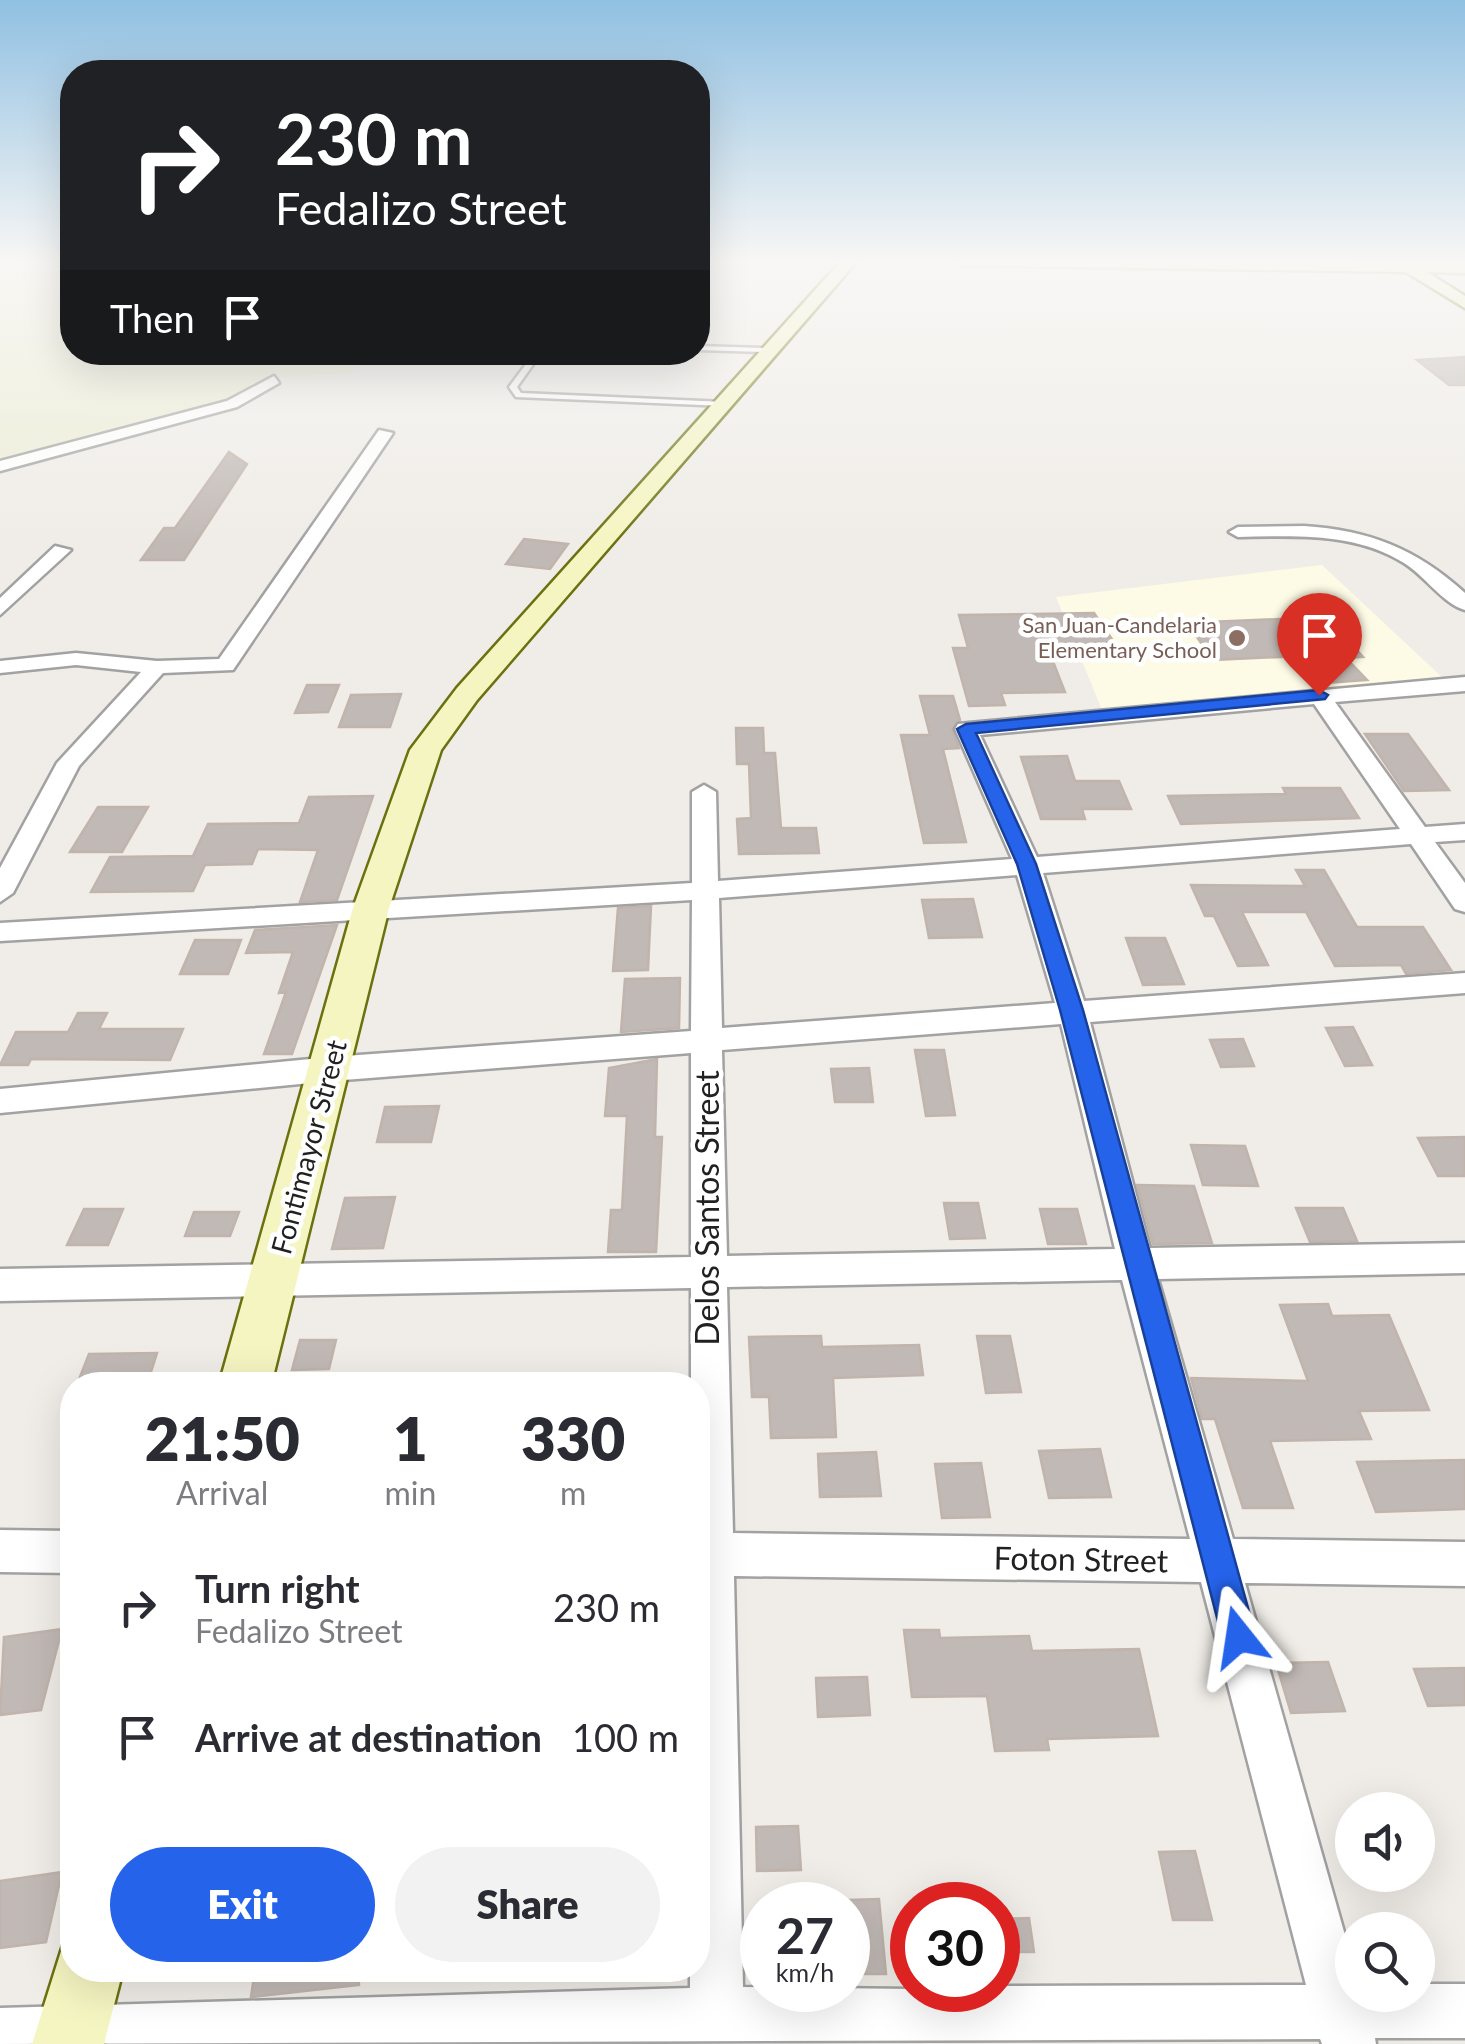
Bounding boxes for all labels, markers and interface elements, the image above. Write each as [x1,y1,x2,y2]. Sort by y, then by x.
text: 230 m [275,96,472,180]
icon: right [110,100,240,230]
text: Fedalizo Street [275,181,567,235]
icon: arrive [215,290,270,345]
text: Then [110,295,195,341]
pin [1277,593,1362,696]
icon: arrive [1292,608,1347,663]
place label: San Juan-Candelaria Elementary School [1022,611,1217,663]
marker: San Juan-Candelaria Elementary School [1226,627,1248,649]
street label: Fontimayor Street [263,1036,353,1257]
street label: Delos Santos Street [687,1070,726,1346]
text: 21:50 [145,1402,300,1474]
text: 1 [393,1402,428,1474]
text: 330 [521,1402,625,1474]
text: Arrival [176,1473,268,1512]
text: min [384,1473,436,1512]
text: m [560,1473,586,1512]
street label: Foton Street [993,1537,1169,1580]
text: Turn right [195,1565,360,1611]
icon: right [110,1580,165,1635]
text: 230 m [553,1584,660,1630]
position arrow [1187,1585,1291,1689]
text: Fedalizo Street [195,1611,402,1650]
icon: arrive [110,1710,165,1765]
text: Arrive at destination [195,1714,542,1760]
text: 100 m [572,1714,679,1760]
map controls [1335,1792,1435,2012]
button: sound [1335,1792,1435,1892]
button: Exit [110,1847,375,1962]
button: Share [395,1847,660,1962]
speed limit sign: 30 [890,1882,1020,2012]
text: 27 [776,1905,834,1965]
button: search [1335,1912,1435,2012]
text: km/h [776,1957,834,1987]

